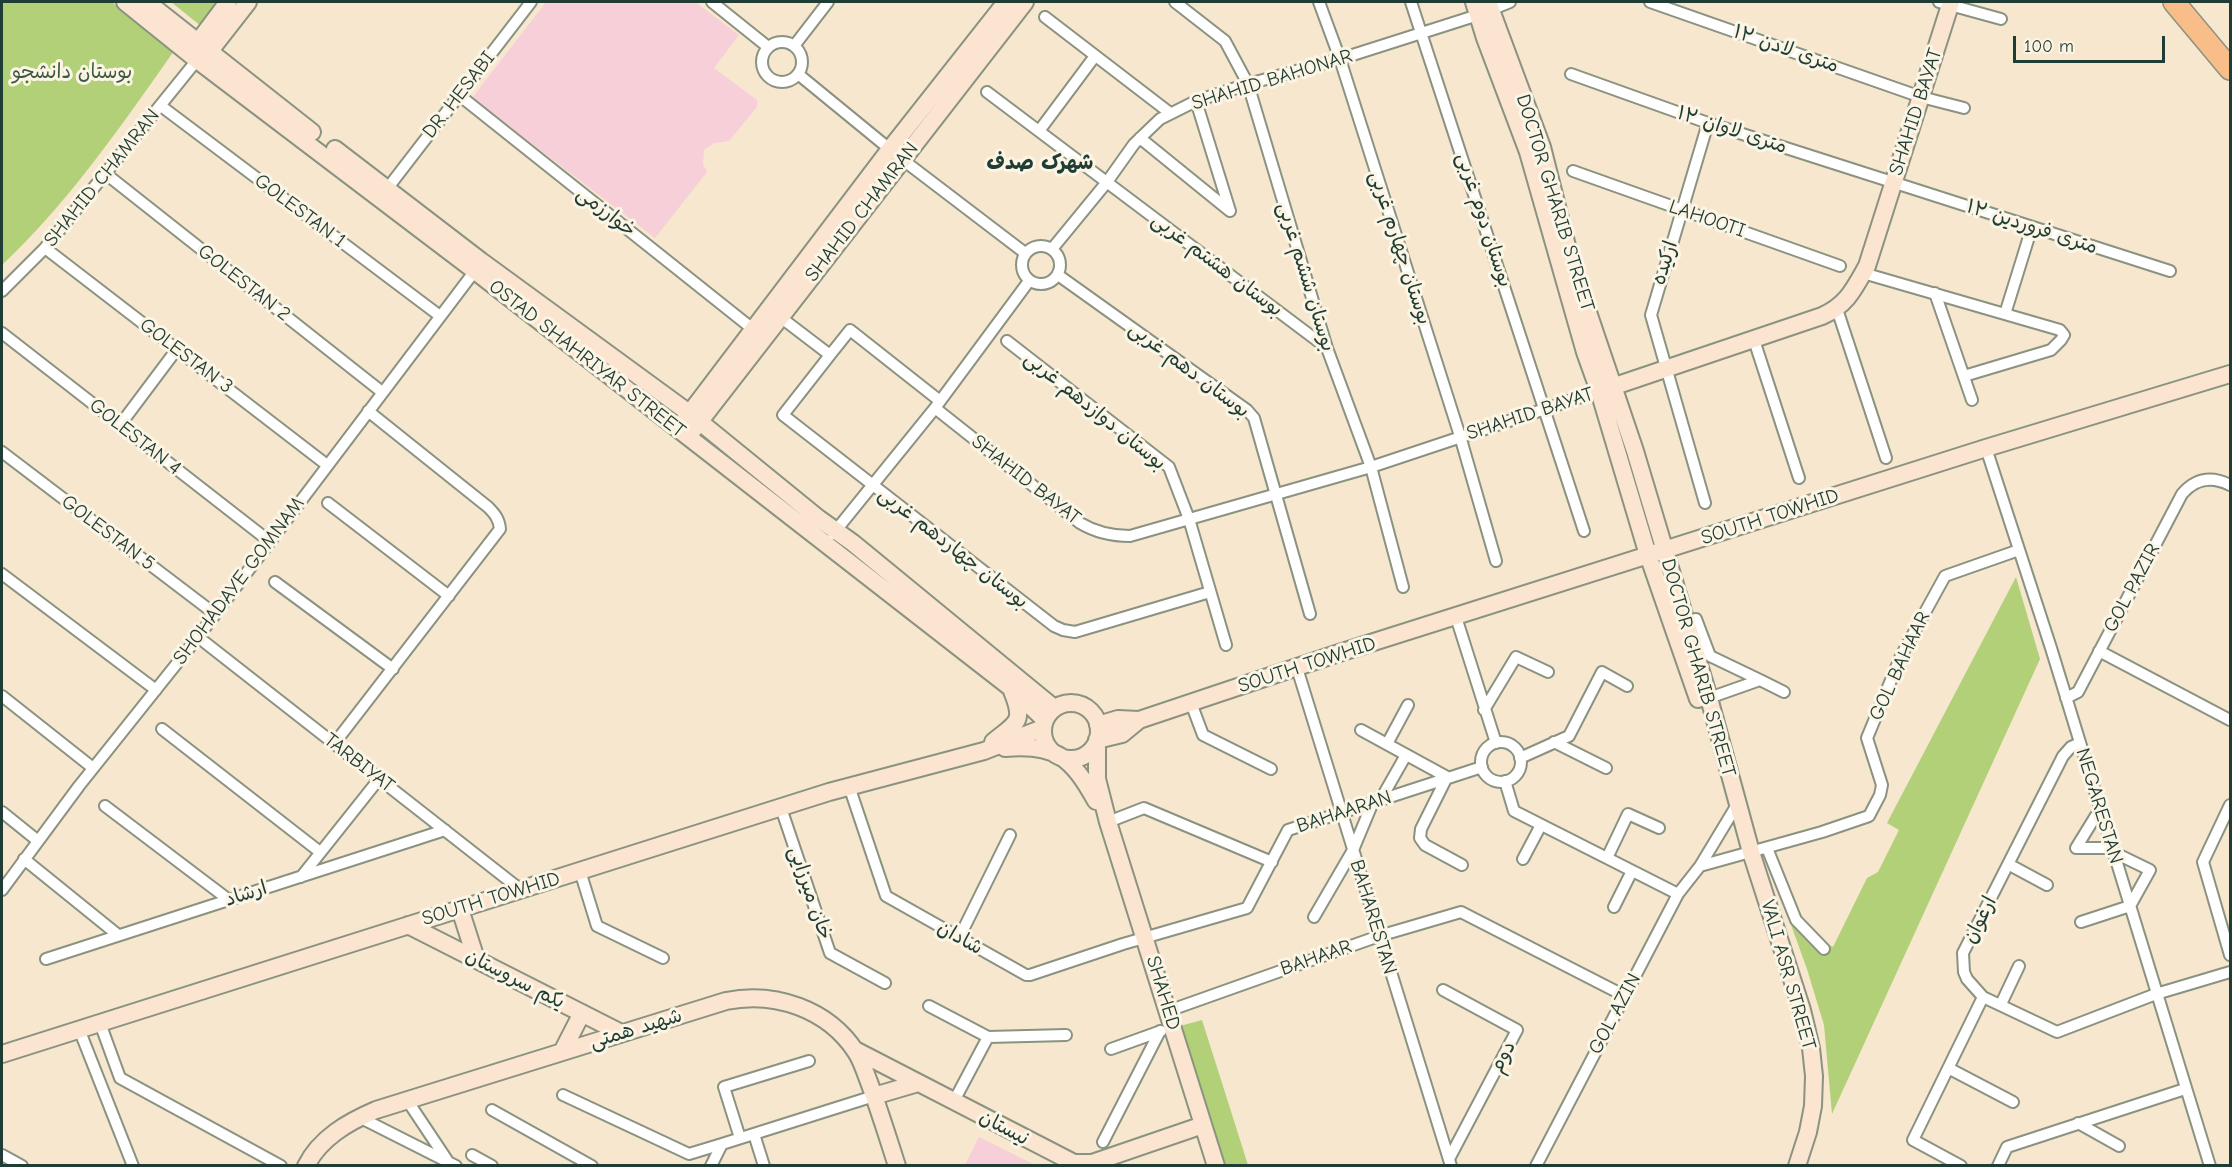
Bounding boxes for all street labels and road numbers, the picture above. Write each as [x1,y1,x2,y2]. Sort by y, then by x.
street label: ۱۲ متری لادن [1730,20,1842,78]
street label: SHAHID BAHONAR [1189,44,1355,116]
street label: SHAHID BAYAT [1884,45,1948,179]
street label: DR. HESABI [418,47,500,143]
street label: DOCTOR GHARIB STREET [1511,92,1599,314]
street label: ۱۲ متری لاوان [1674,101,1790,159]
street label: SHAHID CHAMRAN [39,104,165,252]
street label: SHAHID CHAMRAN [800,137,924,287]
street label: بوستان دوم غربی [1451,150,1517,290]
street label: بوستان چهارم غربی [1364,168,1436,328]
street label: GOLESTAN 1 [250,169,350,253]
street label: خوارزمی [572,181,640,243]
street label: ۱۲ متری فروردین [1963,194,2101,260]
street label: LAHOOTI [1666,195,1748,243]
street label: بوستان ششم غربی [1272,200,1340,354]
street label: بوستان هشتم غربی [1147,208,1287,322]
street label: ارکیده [1647,238,1683,288]
street label: GOLESTAN 2 [193,239,295,327]
street label: OSTAD SHAHRIYAR STREET [484,275,690,443]
street label: GOLESTAN 3 [135,313,237,399]
street label: بوستان دهم غربی [1124,317,1254,423]
street label: بوستان دوازدهم غربی [1019,347,1171,475]
street label: SHAHID BAYAT [1463,382,1597,446]
street label: GOLESTAN 4 [84,394,186,480]
street label: SHAHID BAYAT [967,430,1085,530]
street label: بوستان چهاردهم غربی [873,482,1033,614]
street label: SOUTH TOWHID [1698,483,1842,551]
street label: GOLESTAN 5 [56,490,160,576]
street label: SHOHADAYE GOMNAM [168,493,310,669]
street label: GOL PAZIR [2099,539,2165,637]
street label: DOCTOR GHARIB STREET [1655,556,1741,780]
street label: GOL BAHAAR [1864,608,1936,724]
street label: SOUTH TOWHID [1235,631,1379,699]
street label: TARBIYAT [319,728,399,798]
street label: NEGARESTAN [2070,745,2128,867]
street label: BAHAARAN [1293,785,1395,839]
street label: خان میرزایی [783,843,837,943]
street label: BAHARESTAN [1344,857,1402,977]
street label: SOUTH TOWHID [419,867,563,931]
street label: ارشاد [222,876,270,912]
street label: ارغوان [1958,892,2002,948]
street label: VALI ASR STREET [1755,897,1821,1053]
street label: شادان [933,916,987,960]
street label: BAHAAR [1277,935,1355,981]
street label: یکم سروستان [461,944,569,1014]
street label: SHAHED [1140,953,1186,1033]
street label: GOL AZIN [1584,969,1646,1059]
street label: شهید همتی [587,1004,685,1054]
street label: دوم [1485,1037,1521,1077]
street label: نيستان [975,1105,1033,1151]

